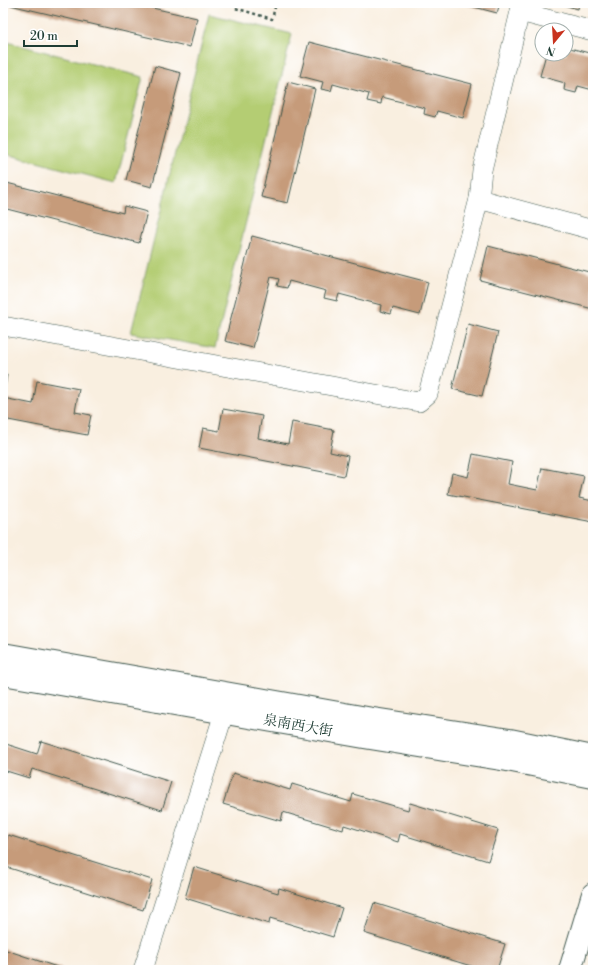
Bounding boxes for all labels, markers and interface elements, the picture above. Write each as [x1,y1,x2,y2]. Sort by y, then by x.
scale bar [24,22,77,48]
north arrow [534,22,574,62]
text: 20 m [30,29,58,44]
text: N [545,42,558,59]
street label: 泉南西大街 [262,711,334,741]

